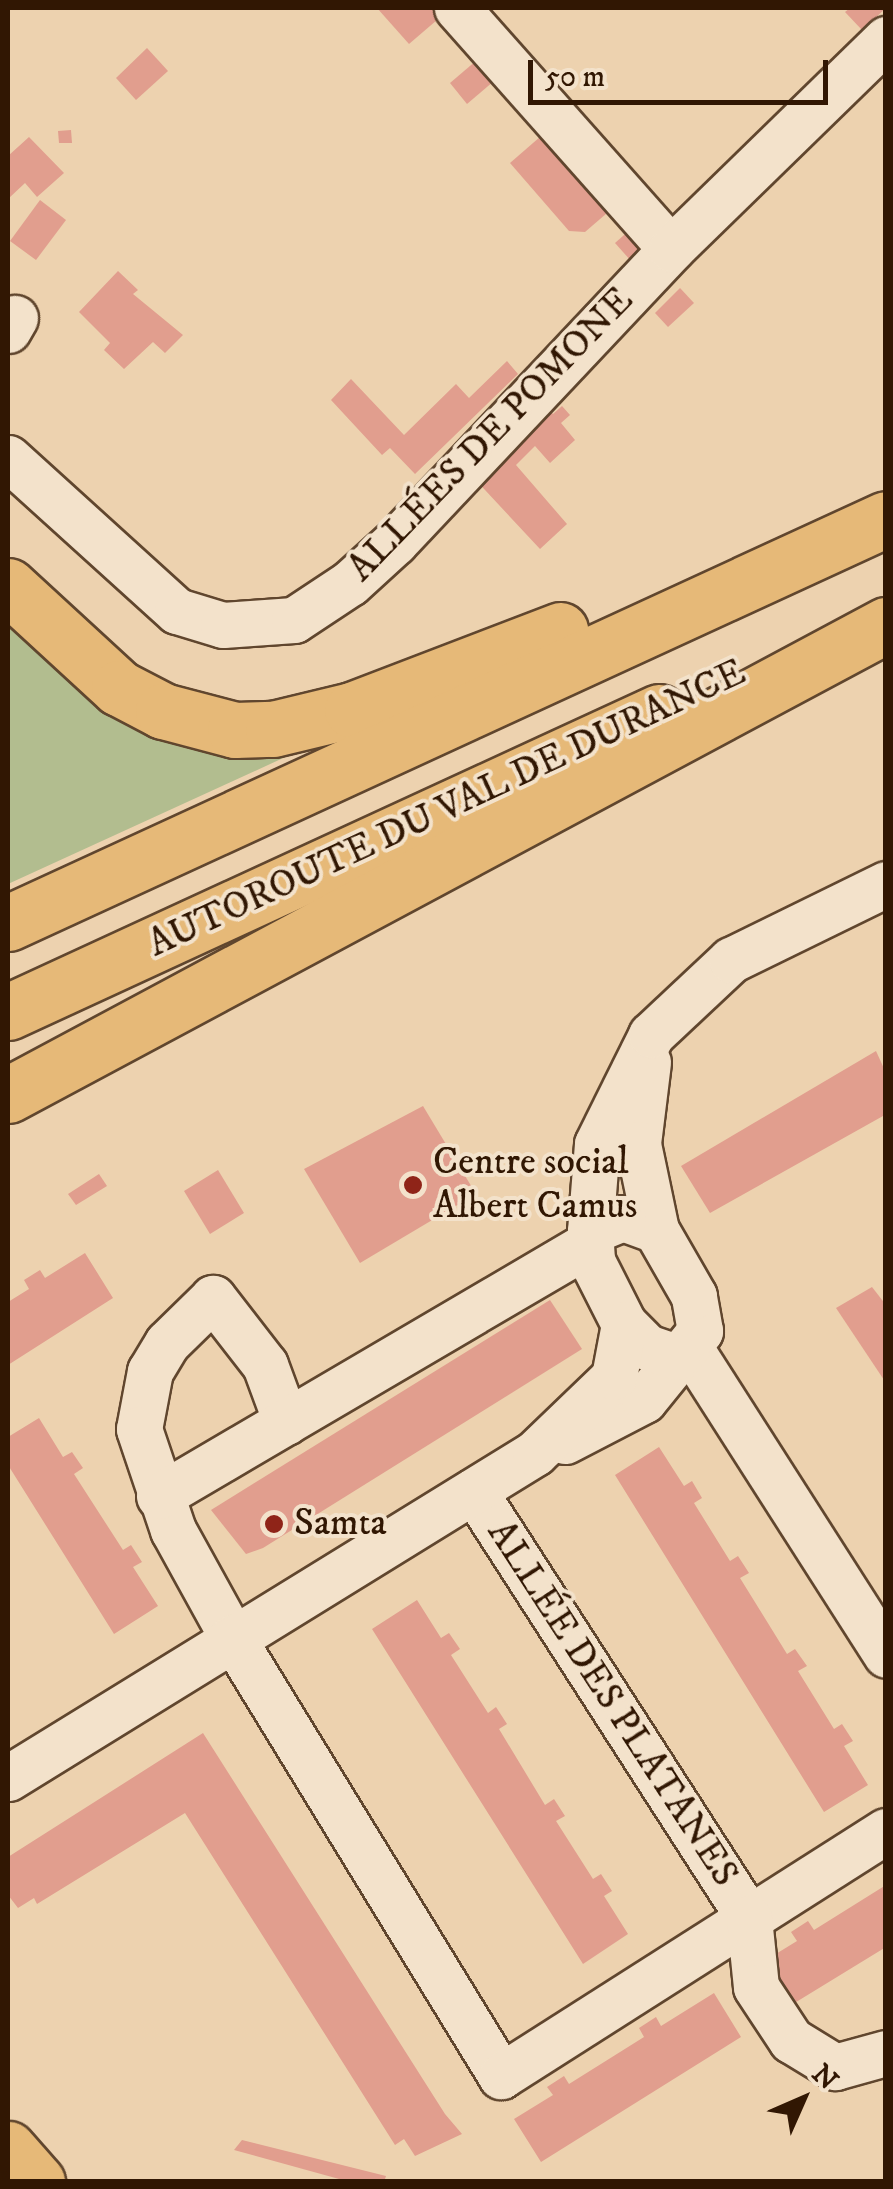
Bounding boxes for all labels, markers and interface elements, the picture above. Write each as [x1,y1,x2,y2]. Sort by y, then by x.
scale bar [533,40,833,102]
text: 50 m [545,59,605,96]
street label: ALLÉES DE POMONE [339,278,643,592]
street label: AUTOROUTE DU VAL DE DURANCE [141,650,753,968]
place label: Centre social Albert Camus [433,1140,637,1230]
marker: Centre social Albert Camus [402,1174,424,1196]
place label: Samta [294,1501,387,1547]
marker: Samta [263,1513,285,1535]
street label: ALLÉE DES PLATANES [477,1513,747,1895]
north arrow [753,2049,853,2149]
text: N [804,2057,845,2098]

